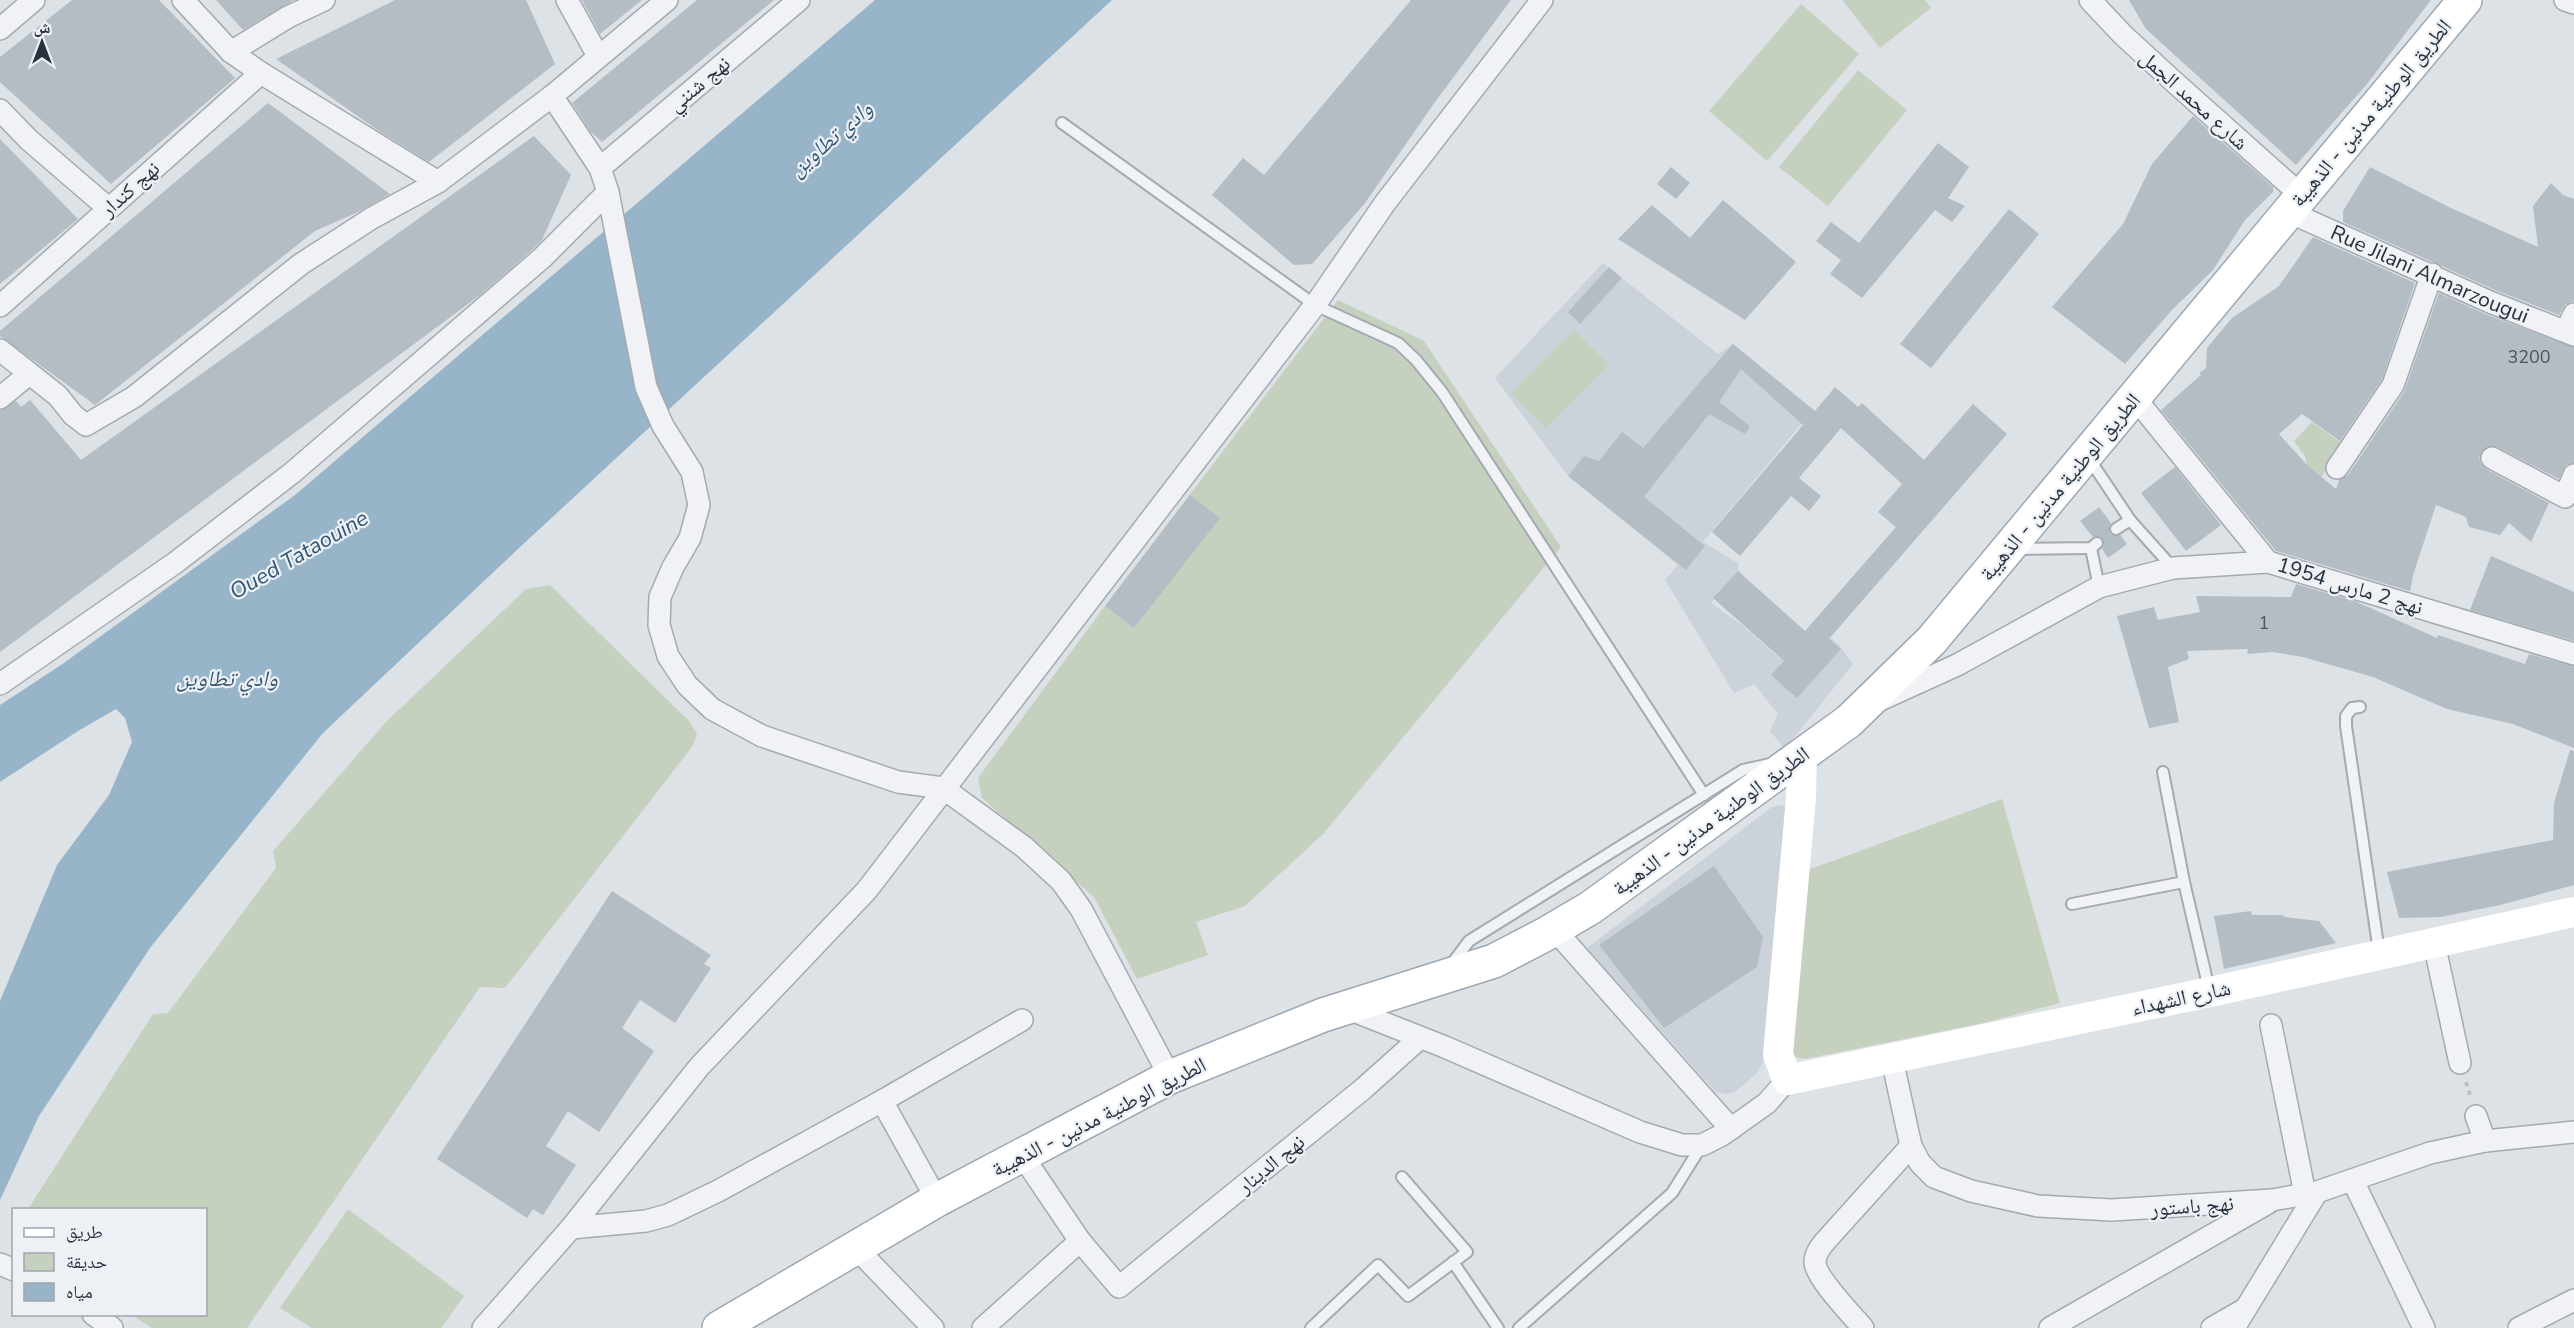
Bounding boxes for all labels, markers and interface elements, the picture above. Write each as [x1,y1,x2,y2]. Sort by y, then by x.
north arrow [12,12,72,72]
street label: الطريق الوطنية مدنين - الذهيبة [2284,13,2458,213]
text: ش [34,17,51,39]
street label: شارع محمد الجمل [2134,44,2254,156]
street label: نهج شنني [662,50,738,120]
water label: وادي تطاوين [783,94,880,185]
street label: نهج كندار [93,155,166,224]
street label: Rue Jilani Almarzougui [2326,218,2533,330]
house number: 3200 [2507,345,2551,369]
street label: الطريق الوطنية مدنين - الذهيبة [1973,387,2147,587]
water label: Oued Tataouine [224,503,374,607]
street label: نهج 2 مارس 1954 [2274,551,2426,621]
house number: 1 [2259,611,2269,635]
water label: وادي تطاوين [176,664,278,696]
street label: الطريق الوطنية مدنين - الذهيبة [1607,740,1815,902]
street label: شارع الشهداء [2129,974,2233,1022]
street label: الطريق الوطنية مدنين - الذهيبة [987,1051,1211,1183]
street label: نهج الدينار [1231,1128,1311,1200]
street label: نهج باستور [2148,1189,2235,1223]
legend [12,1208,207,1316]
text: طريق [66,1220,103,1244]
text: حديقة [66,1250,107,1274]
text: مياه [66,1280,93,1304]

